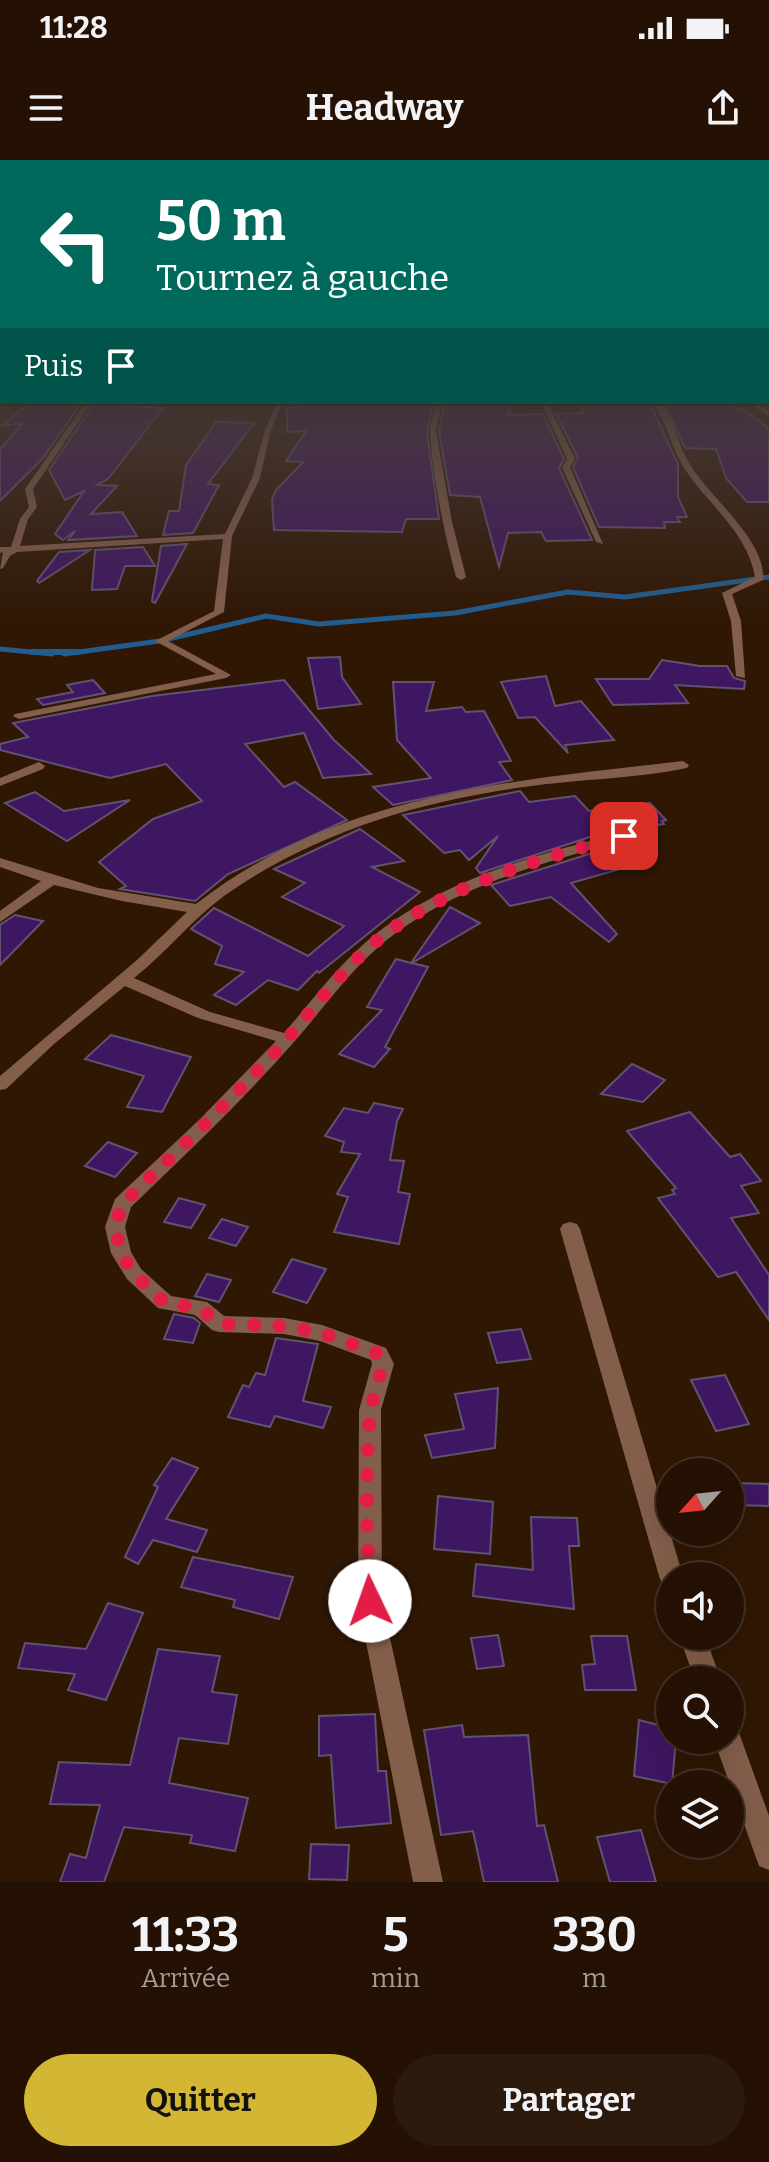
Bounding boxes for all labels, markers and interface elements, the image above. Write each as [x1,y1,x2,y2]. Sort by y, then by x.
text: 11:28 [40,10,108,46]
icon: menu [24,86,68,130]
text: Headway [306,86,463,130]
icon: share [701,86,745,130]
text: 50 m [156,188,286,255]
icon: left [24,192,128,296]
text: Tournez à gauche [156,256,449,300]
icon: arrive [99,344,143,388]
text: Puis [24,348,83,384]
pin [590,802,658,870]
icon: arrive [602,814,646,858]
north arrow [656,1458,744,1546]
map controls [656,1458,744,1858]
position arrow [328,1559,412,1643]
button: sound [656,1562,744,1650]
button: search [656,1666,744,1754]
button: layers [656,1770,744,1858]
text: 11:33 [132,1906,239,1964]
text: 5 [382,1906,409,1964]
text: 330 [552,1906,637,1964]
text: Arrivée [141,1963,230,1994]
text: min [371,1963,420,1994]
text: m [582,1963,607,1994]
button: Quitter [24,2054,377,2146]
button: Partager [393,2054,745,2146]

